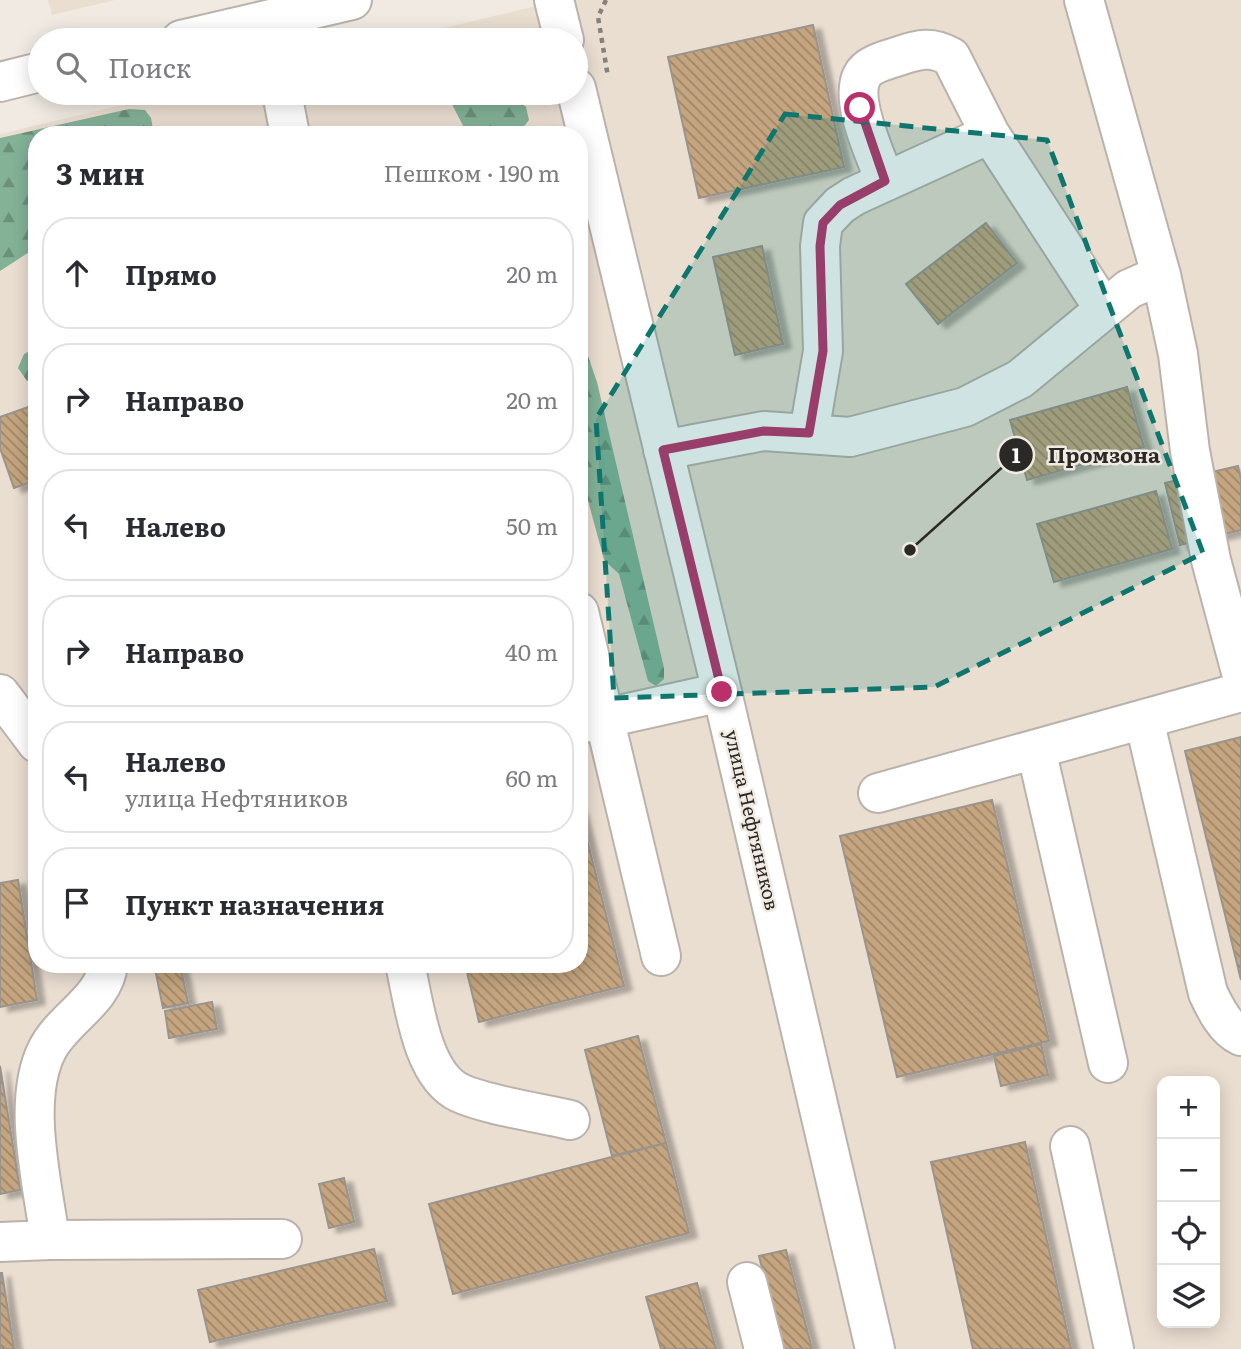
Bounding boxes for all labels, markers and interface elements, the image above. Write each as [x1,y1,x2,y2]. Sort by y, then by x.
search box [28,28,588,105]
text: Поиск [108,47,191,86]
icon: search [52,48,90,86]
route start [844,92,875,123]
text: 3 мин [56,150,145,194]
text: Пешком · 190 m [384,155,560,189]
icon: ahead [58,254,96,292]
text: Прямо [125,254,217,293]
text: 20 m [506,256,558,290]
icon: right [58,380,96,418]
text: Направо [125,380,244,419]
text: 20 m [506,382,558,416]
callout: Промзона [999,434,1174,476]
text: 1 [1012,438,1021,469]
text: Промзона [1048,438,1161,469]
icon: left [58,506,96,544]
text: Налево [125,506,226,545]
text: 50 m [506,508,558,542]
icon: right [58,632,96,670]
text: Направо [125,632,244,671]
text: 40 m [505,634,558,668]
route end [706,676,737,707]
street label: улица Нефтяников [719,727,787,913]
text: Налево [125,741,226,780]
icon: left [58,758,96,796]
text: 60 m [505,760,558,794]
text: улица Нефтяников [125,780,348,814]
icon: arrive [58,884,96,922]
text: Пункт назначения [125,884,384,923]
map controls [1157,1076,1220,1328]
button: + [1157,1076,1220,1139]
button: − [1157,1139,1220,1202]
button: locate [1157,1202,1220,1265]
button: layers [1157,1265,1220,1328]

